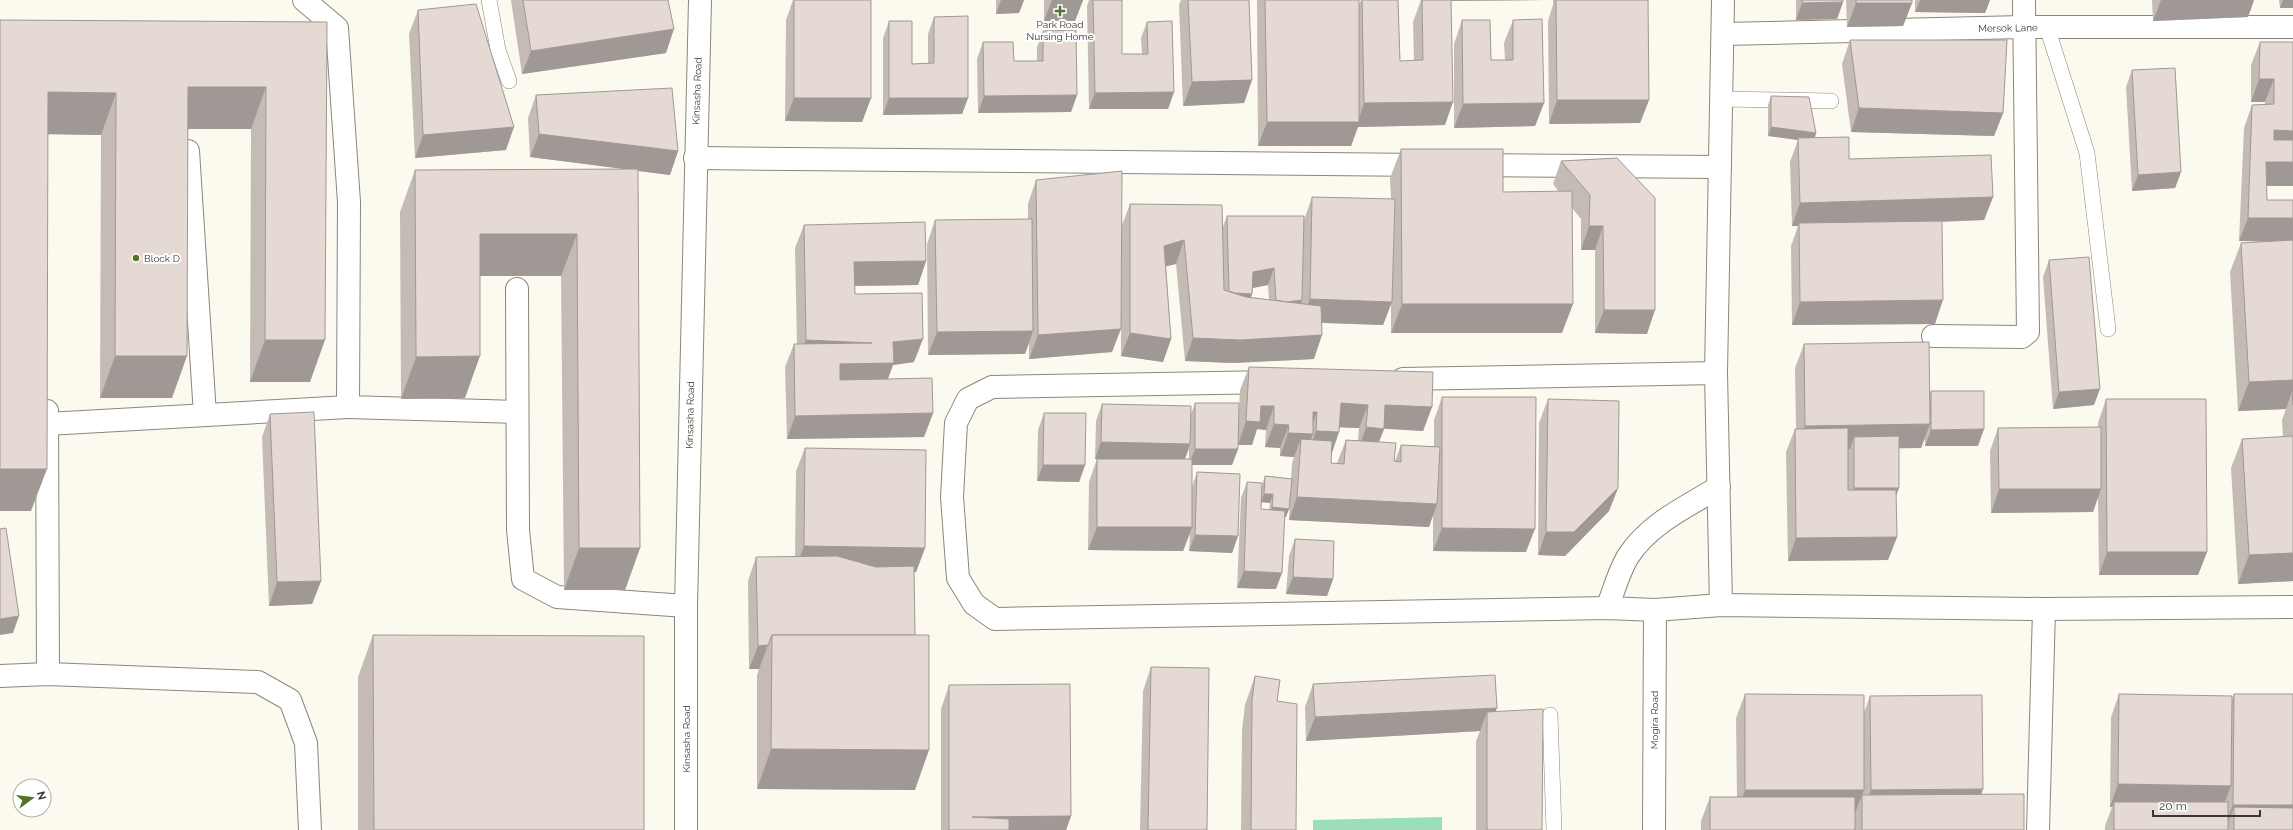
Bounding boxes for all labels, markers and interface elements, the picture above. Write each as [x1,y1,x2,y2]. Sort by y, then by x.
marker: Park Road Nursing Home [1054,5,1066,17]
place label: Park Road Nursing Home [1026,19,1094,42]
street label: Mersok Lane [1978,22,2038,34]
street label: Kinsasha Road [690,57,704,125]
marker: Block D [131,253,141,263]
place label: Block D [144,253,180,264]
street label: Kinsasha Road [684,381,696,449]
street label: Mogira Road [1649,691,1660,749]
street label: Kinsasha Road [681,705,692,773]
north arrow [12,778,52,818]
text: N [34,790,49,801]
scale bar [2153,792,2260,818]
text: 20 m [2159,799,2187,813]

